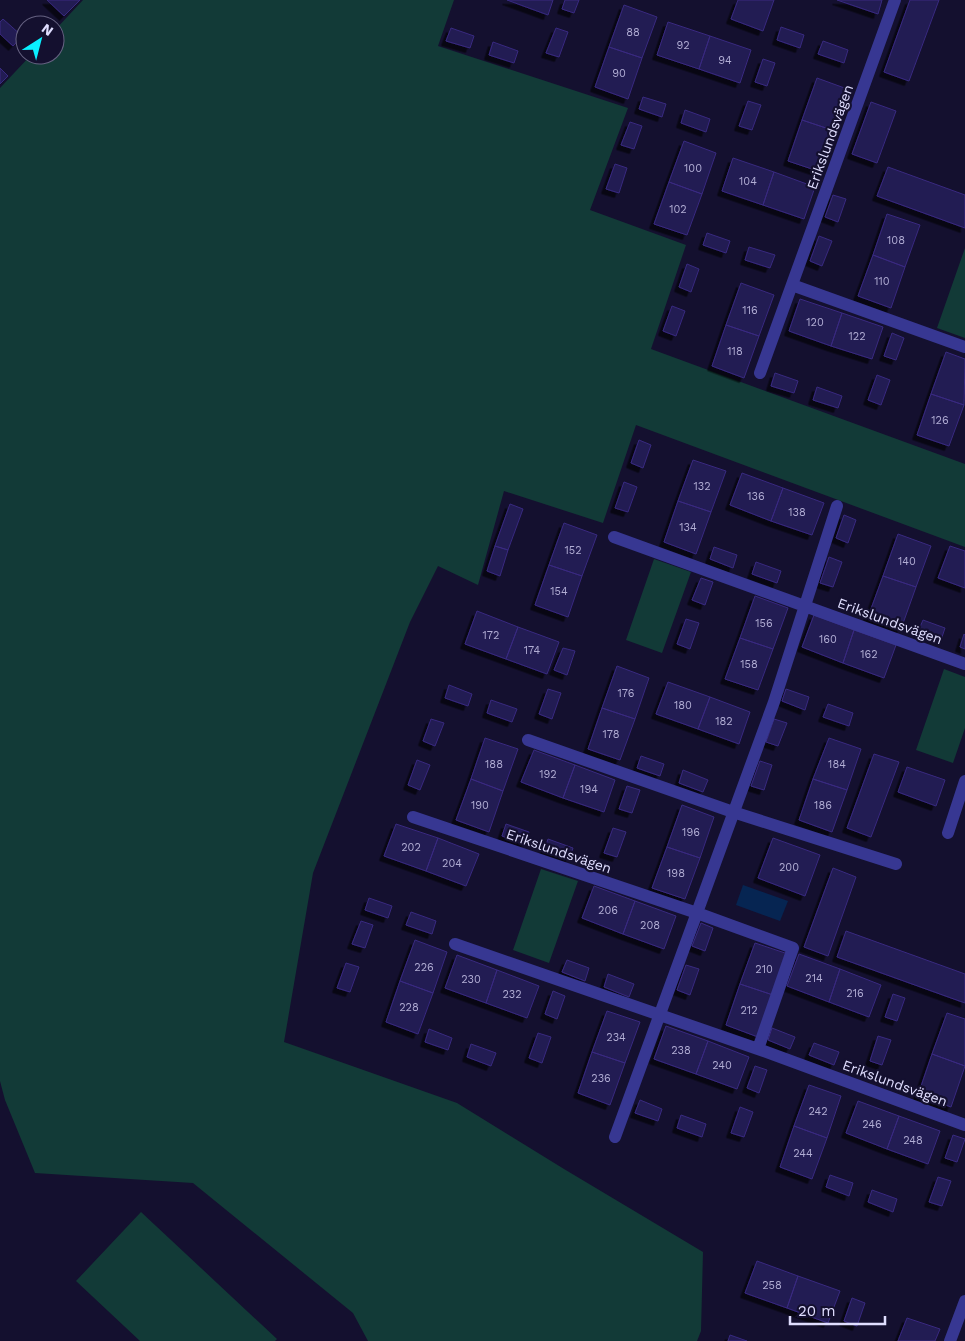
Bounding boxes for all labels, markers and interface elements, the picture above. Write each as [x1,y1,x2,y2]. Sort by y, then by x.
north arrow [15,15,65,65]
text: N [39,20,57,39]
house number: 88 [626,26,640,39]
house number: 92 [676,39,690,52]
house number: 94 [718,54,732,67]
house number: 90 [612,67,626,80]
street label: Erikslundsvägen [804,82,856,192]
house number: 100 [684,162,702,175]
house number: 104 [739,175,757,188]
house number: 102 [669,203,687,216]
house number: 108 [887,234,905,247]
house number: 110 [874,275,890,288]
house number: 116 [742,304,758,317]
house number: 120 [806,316,824,329]
house number: 122 [848,330,866,343]
house number: 118 [727,345,743,358]
house number: 126 [931,414,949,427]
house number: 132 [693,480,711,493]
house number: 136 [747,490,765,503]
house number: 138 [788,506,806,519]
house number: 134 [679,521,697,534]
house number: 152 [564,544,582,557]
house number: 140 [898,555,916,568]
house number: 154 [550,585,568,598]
street label: Erikslundsvägen [835,595,945,647]
house number: 156 [755,617,773,630]
house number: 172 [483,629,499,642]
house number: 160 [819,633,837,646]
house number: 174 [524,644,540,657]
house number: 162 [860,648,878,661]
house number: 158 [740,658,758,671]
house number: 176 [618,687,635,700]
house number: 180 [674,699,692,712]
house number: 182 [715,715,733,728]
house number: 178 [602,728,620,741]
house number: 188 [485,758,503,771]
house number: 184 [828,758,846,771]
house number: 192 [539,768,557,781]
house number: 194 [580,783,598,796]
house number: 190 [471,799,489,812]
house number: 186 [814,799,832,812]
street label: Erikslundsvägen [504,825,614,877]
house number: 196 [682,826,700,839]
house number: 202 [401,841,421,854]
house number: 204 [442,857,462,870]
house number: 200 [779,861,799,874]
house number: 198 [667,867,685,880]
house number: 206 [598,904,618,917]
house number: 208 [640,919,660,932]
house number: 226 [414,961,434,974]
house number: 210 [755,963,773,976]
house number: 214 [805,972,823,985]
house number: 230 [461,973,481,986]
house number: 216 [846,987,864,1000]
house number: 232 [502,988,522,1001]
house number: 228 [399,1001,419,1014]
house number: 212 [740,1004,758,1017]
house number: 234 [606,1031,626,1044]
house number: 238 [671,1044,691,1057]
street label: Erikslundsvägen [840,1057,950,1109]
house number: 240 [712,1059,732,1072]
house number: 236 [591,1072,611,1085]
house number: 242 [808,1105,828,1118]
house number: 246 [862,1118,882,1131]
house number: 248 [903,1134,923,1147]
house number: 244 [793,1147,813,1160]
house number: 258 [762,1279,782,1292]
scale bar [790,1294,885,1326]
text: 20 m [798,1302,836,1320]

